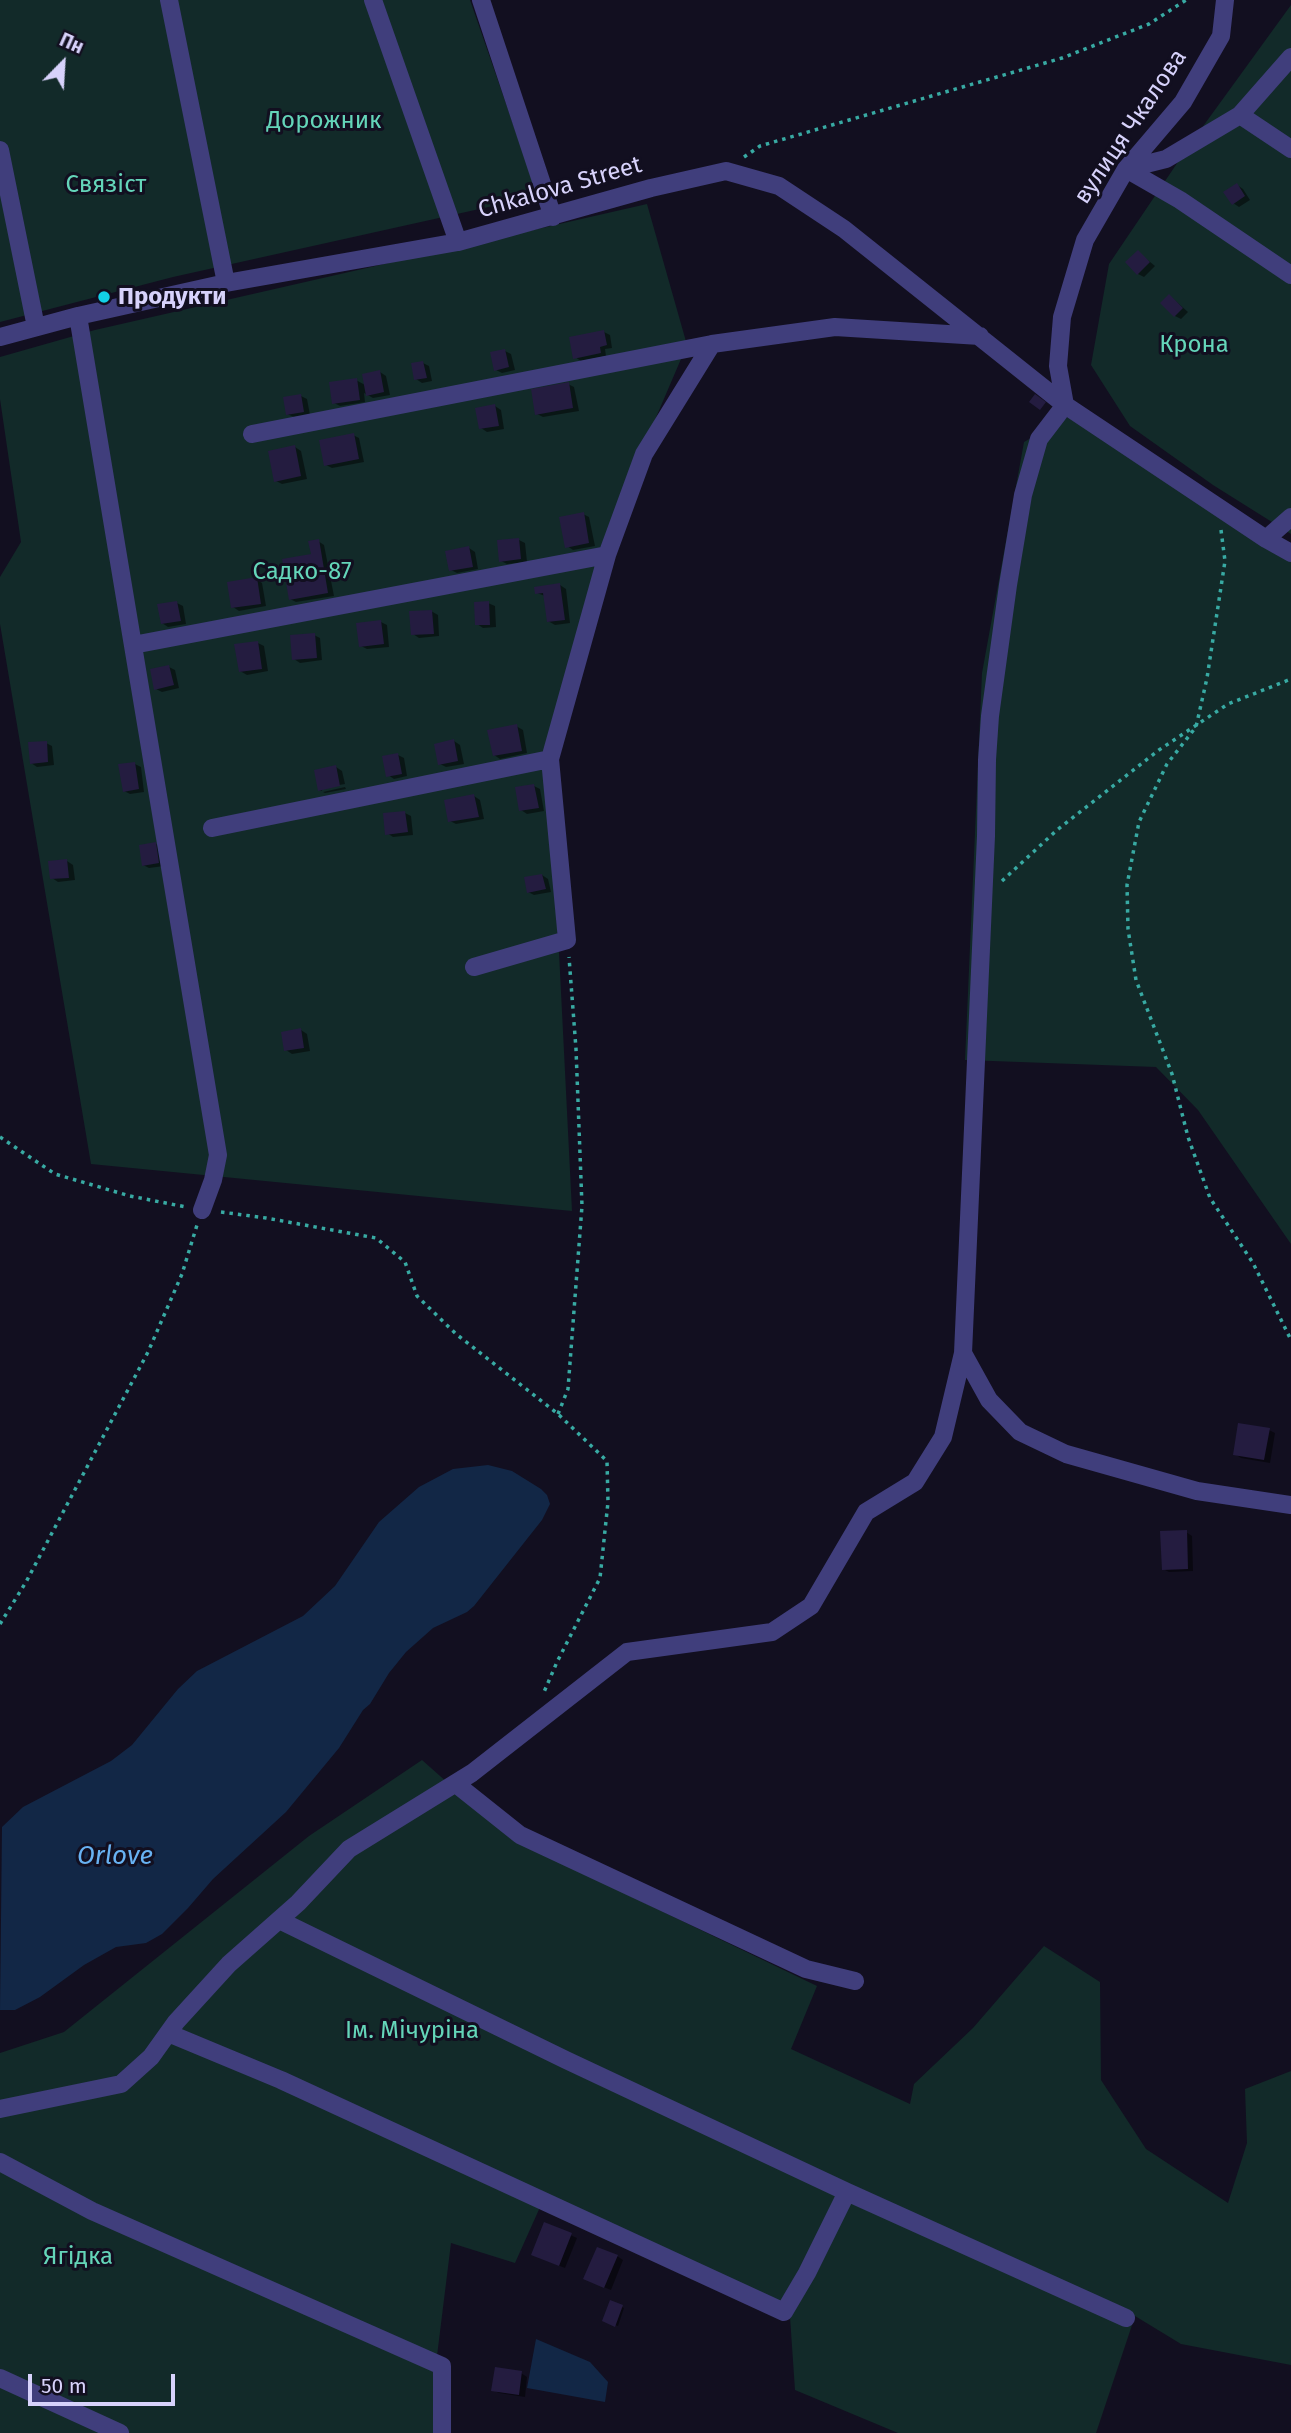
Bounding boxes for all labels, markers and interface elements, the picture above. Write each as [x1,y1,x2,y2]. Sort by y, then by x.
north arrow [28,28,98,98]
text: Пн [56,28,87,59]
street label: вулиця Чкалова [1069,44,1193,210]
park label: Дорожник [266,107,382,135]
street label: Chkalova Street [475,151,645,225]
park label: Связіст [66,171,146,199]
place label: Продукти [118,283,226,311]
marker: Продукти [96,289,112,305]
park label: Крона [1159,331,1229,359]
park label: Садко-87 [252,558,352,586]
water label: Orlove [77,1841,153,1873]
park label: Ім. Мічуріна [345,2017,479,2045]
park label: Ягідка [43,2243,113,2271]
scale bar [32,2360,178,2404]
text: 50 m [41,2373,87,2399]

